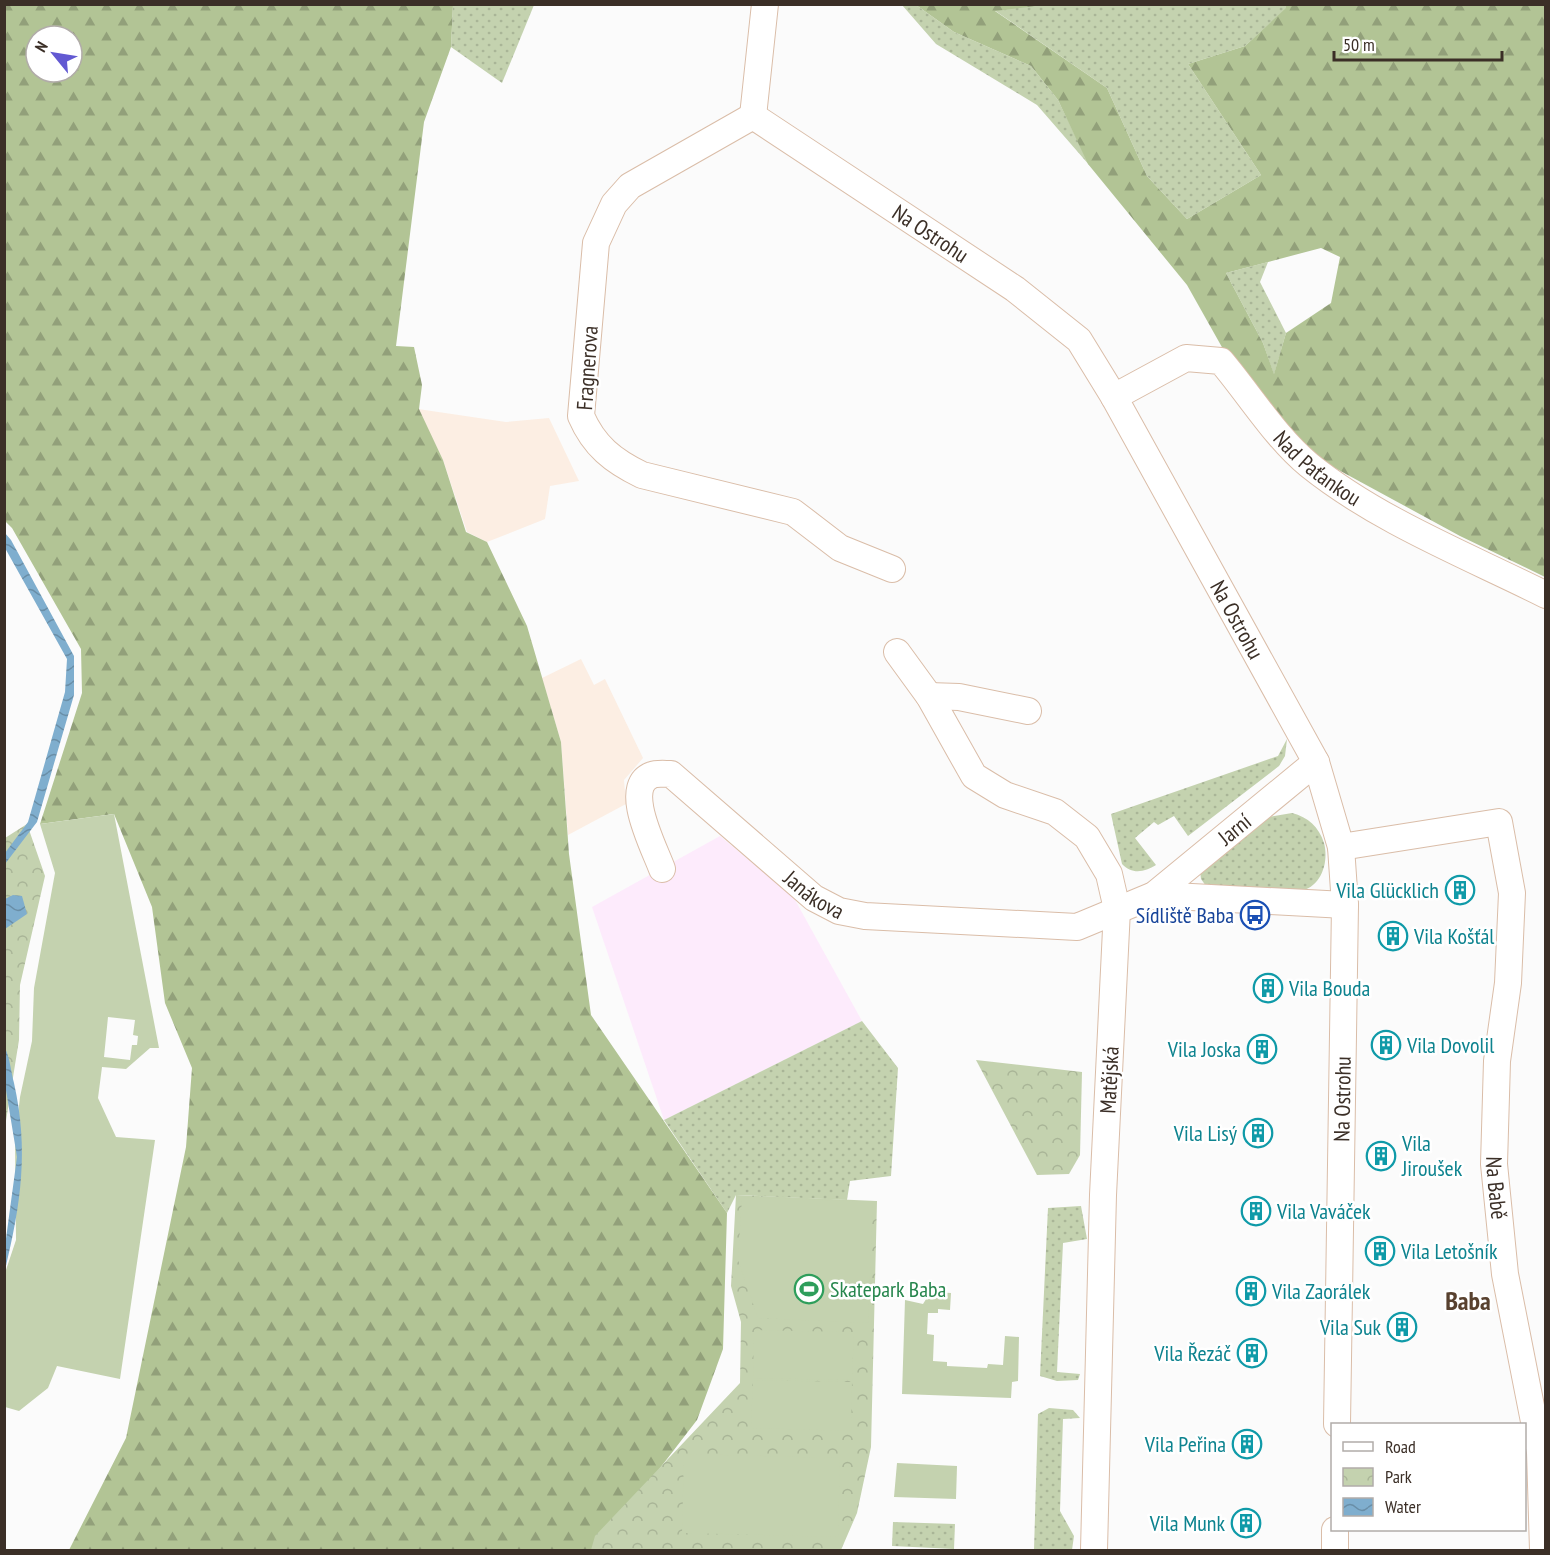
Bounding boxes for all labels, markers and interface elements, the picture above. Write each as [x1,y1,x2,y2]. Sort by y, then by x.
north arrow [24,24,84,84]
scale bar [1334,24,1502,62]
text: 50 m [1343,33,1375,56]
text: N [30,38,52,55]
street label: Na Ostrohu [887,198,974,269]
street label: Fragnerova [570,325,604,411]
street label: Nad Paťankou [1268,425,1366,512]
street label: Na Ostrohu [1204,575,1270,664]
street label: Jarní [1211,807,1257,851]
street label: Janákova [777,864,849,925]
building icon: Vila Glücklich [1444,874,1476,906]
place label: Vila Glücklich [1335,876,1439,904]
bus stop icon: Sídliště Baba [1239,899,1271,931]
place label: Sídliště Baba [1136,901,1234,929]
building icon: Vila Košťál [1377,920,1409,952]
place label: Vila Košťál [1413,922,1495,950]
building icon: Vila Bouda [1252,972,1284,1004]
place label: Vila Bouda [1288,974,1370,1002]
building icon: Vila Dovolil [1370,1029,1402,1061]
place label: Vila Dovolil [1406,1031,1495,1059]
building icon: Vila Joska [1246,1033,1278,1065]
place label: Vila Joska [1167,1035,1241,1063]
street label: Matějská [1093,1046,1125,1114]
street label: Na Ostrohu [1327,1056,1357,1142]
building icon: Vila Lisý [1242,1117,1274,1149]
place label: Vila Lisý [1173,1119,1238,1147]
place label: Vila Jiroušek [1401,1129,1463,1182]
building icon: Vila Jiroušek [1365,1140,1397,1172]
street label: Na Babě [1480,1156,1513,1221]
building icon: Vila Vaváček [1240,1195,1272,1227]
place label: Vila Vaváček [1276,1197,1371,1225]
building icon: Vila Letošník [1364,1235,1396,1267]
place label: Vila Letošník [1400,1237,1498,1265]
sports icon: Skatepark Baba [793,1273,825,1305]
place label: Skatepark Baba [830,1275,946,1303]
building icon: Vila Zaorálek [1235,1275,1267,1307]
place label: Vila Zaorálek [1271,1277,1371,1305]
district label: Baba [1445,1284,1491,1317]
building icon: Vila Suk [1386,1311,1418,1343]
place label: Vila Suk [1319,1313,1381,1341]
building icon: Vila Řezáč [1236,1337,1268,1369]
place label: Vila Řezáč [1153,1339,1231,1367]
legend [1331,1423,1526,1531]
building icon: Vila Peřina [1231,1428,1263,1460]
place label: Vila Peřina [1144,1430,1226,1458]
text: Road [1385,1435,1416,1458]
text: Park [1385,1465,1412,1488]
text: Water [1385,1495,1421,1518]
building icon: Vila Munk [1230,1507,1262,1539]
place label: Vila Munk [1149,1509,1225,1537]

